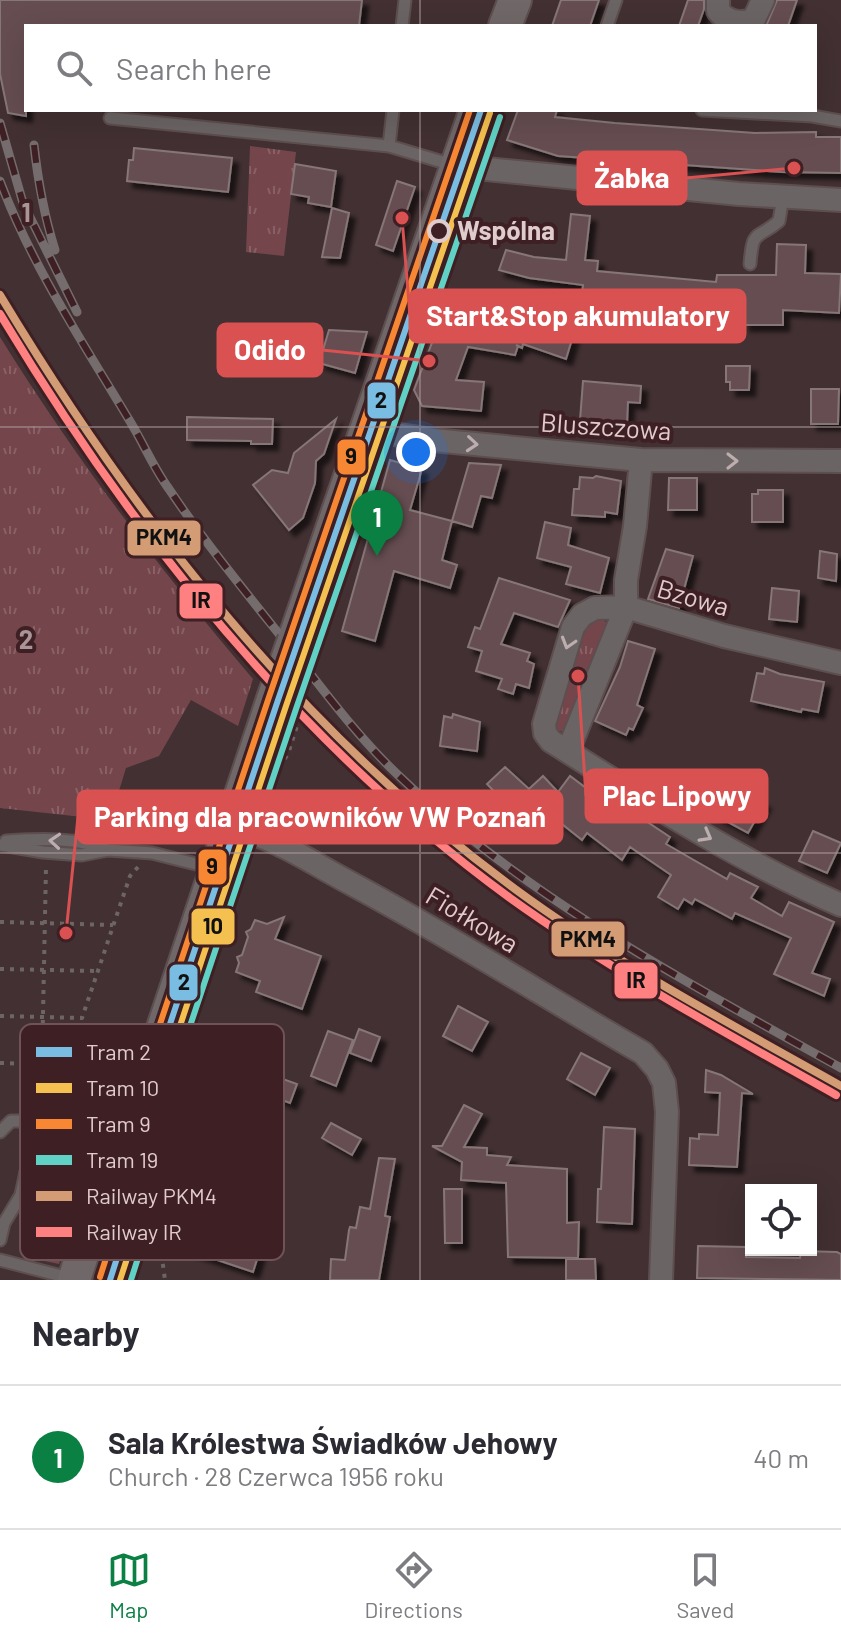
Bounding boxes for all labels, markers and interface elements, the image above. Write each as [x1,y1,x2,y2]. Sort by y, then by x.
search box [24,24,817,112]
icon: search [52,46,96,90]
text: Search here [116,50,272,86]
callout: Żabka [578,152,686,204]
text: Żabka [594,160,670,194]
text: 1 [21,196,31,227]
place label: Wspólna [457,214,555,245]
marker: Wspólna [428,220,450,242]
callout: Start&Stop akumulatory [410,290,745,342]
text: Start&Stop akumulatory [426,298,730,332]
callout: Odido [218,324,322,376]
text: Odido [234,332,306,366]
line badge: 2 [366,381,397,420]
text: 2 [375,386,387,412]
street label: Bluszczowa [540,405,672,446]
your location [396,432,436,472]
one-way arrow [466,435,479,452]
line badge: 9 [336,438,367,476]
text: 9 [345,442,357,468]
one-way arrow [726,452,739,470]
pin: 1 [351,490,403,556]
line badge: PKM4 [126,519,202,557]
text: PKM4 [136,523,192,549]
street label: Bzowa [654,572,733,622]
line badge: IR [178,582,224,620]
text: IR [191,586,211,612]
text: 2 [19,623,33,654]
one-way arrow [561,636,577,650]
callout: Plac Lipowy [586,770,767,822]
text: Plac Lipowy [603,778,751,812]
callout: Parking dla pracowników VW Poznań [78,791,562,843]
text: Parking dla pracowników VW Poznań [94,799,546,833]
one-way arrow [697,827,712,842]
one-way arrow [48,833,61,850]
line badge: 9 [197,848,228,886]
text: 9 [206,852,218,878]
street label: Fiołkowa [421,879,525,958]
line badge: 10 [190,907,236,946]
text: 10 [203,912,223,938]
line badge: PKM4 [550,920,626,958]
text: PKM4 [560,925,616,951]
line badge: IR [613,961,659,1000]
line badge: 2 [168,963,199,1002]
text: IR [626,966,646,992]
text: 2 [178,968,190,994]
legend [20,1024,284,1260]
text: Tram 2 [86,1038,151,1064]
text: Tram 10 [86,1074,159,1100]
text: Tram 9 [86,1110,151,1136]
text: Tram 19 [86,1146,158,1172]
text: Railway PKM4 [86,1182,217,1208]
map controls [745,1184,817,1256]
button: locate [745,1184,817,1256]
text: Railway IR [86,1218,182,1244]
text: Nearby [32,1312,140,1353]
text: Sala Królestwa Świadków Jehowy [108,1424,558,1460]
text: 1 [53,1442,63,1473]
text: 40 m [753,1442,809,1473]
text: Church · 28 Czerwca 1956 roku [108,1460,444,1491]
tab: Map [107,1548,151,1622]
tab: Directions [364,1548,463,1622]
tab: Saved [676,1548,734,1622]

